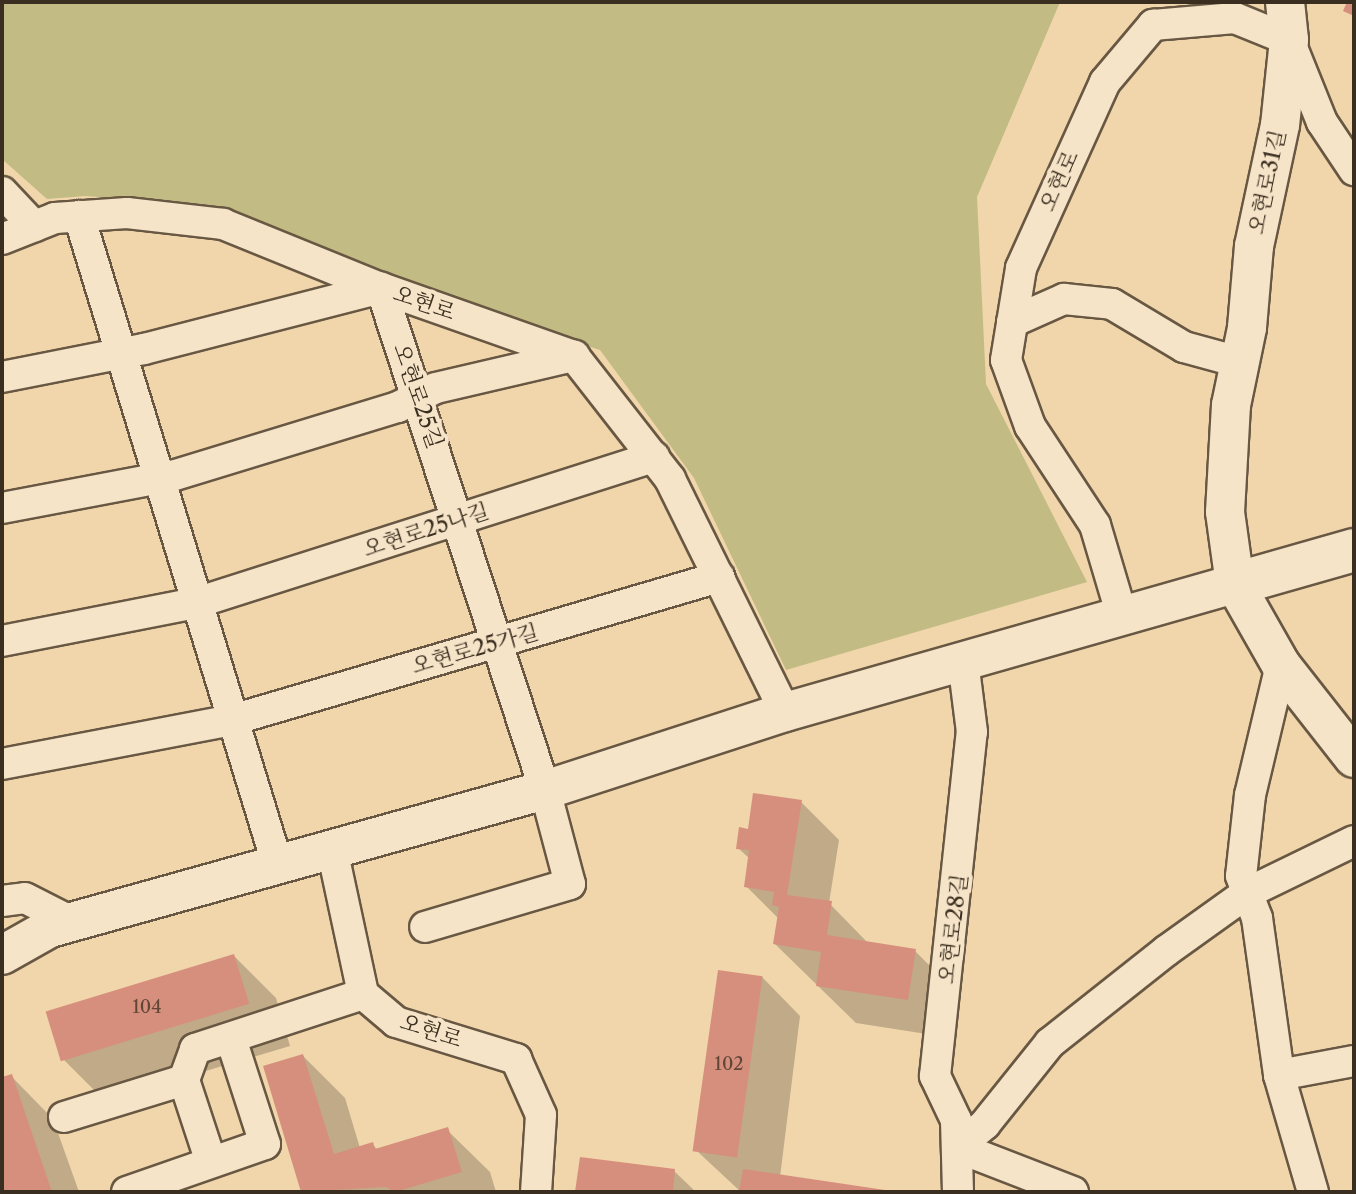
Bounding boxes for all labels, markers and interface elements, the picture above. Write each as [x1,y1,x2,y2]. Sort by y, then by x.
street label: 오현로31길 [1243,127,1291,237]
street label: 오현로 [1034,147,1084,215]
street label: 오현로 [390,280,458,326]
street label: 오현로25길 [388,340,448,452]
street label: 오현로25나길 [360,497,492,563]
street label: 오현로25가길 [408,618,542,680]
street label: 오현로28길 [933,872,973,986]
house number: 104 [132,996,162,1018]
street label: 오현로 [397,1009,465,1053]
house number: 102 [714,1053,744,1075]

